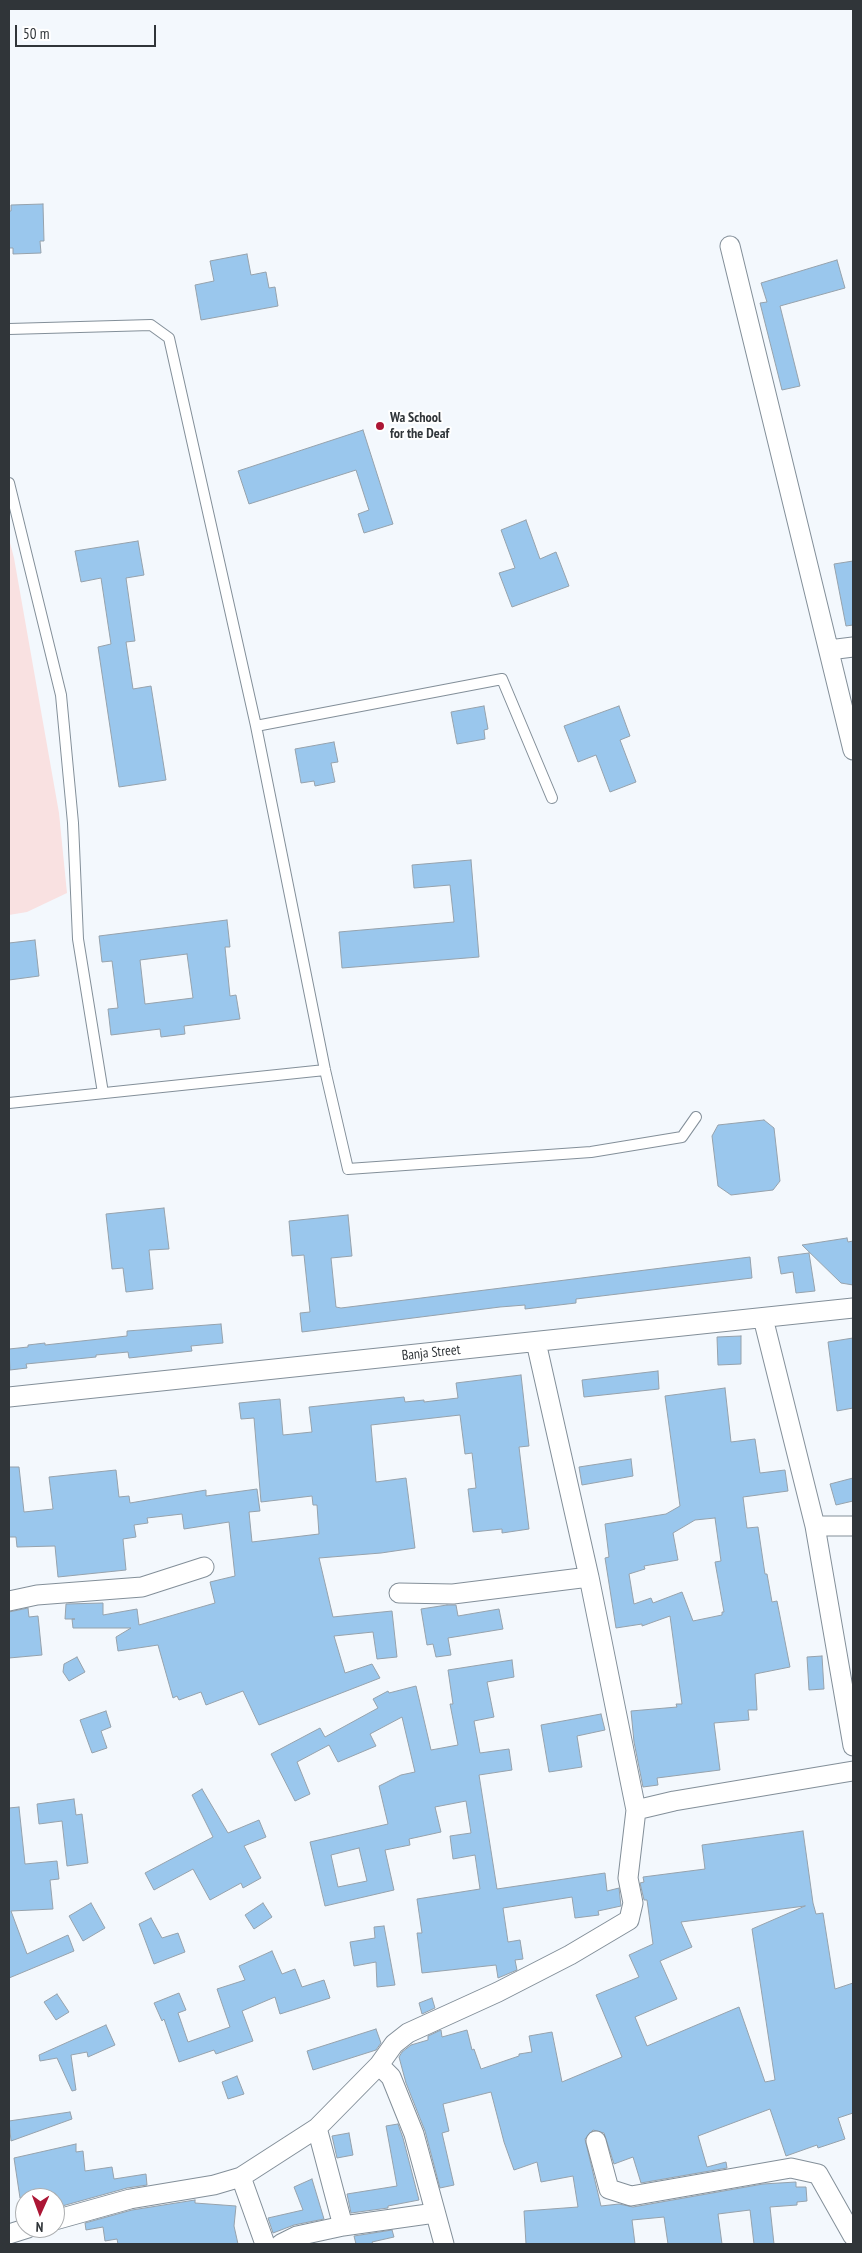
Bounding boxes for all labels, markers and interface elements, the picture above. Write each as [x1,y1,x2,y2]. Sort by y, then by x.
scale bar [18,15,159,47]
text: 50 m [23,24,49,43]
place label: Wa School for the Deaf [390,410,449,442]
marker: Wa School for the Deaf [374,420,386,432]
street label: Banja Street [401,1342,461,1364]
north arrow [15,2188,65,2238]
text: N [35,2218,44,2236]

